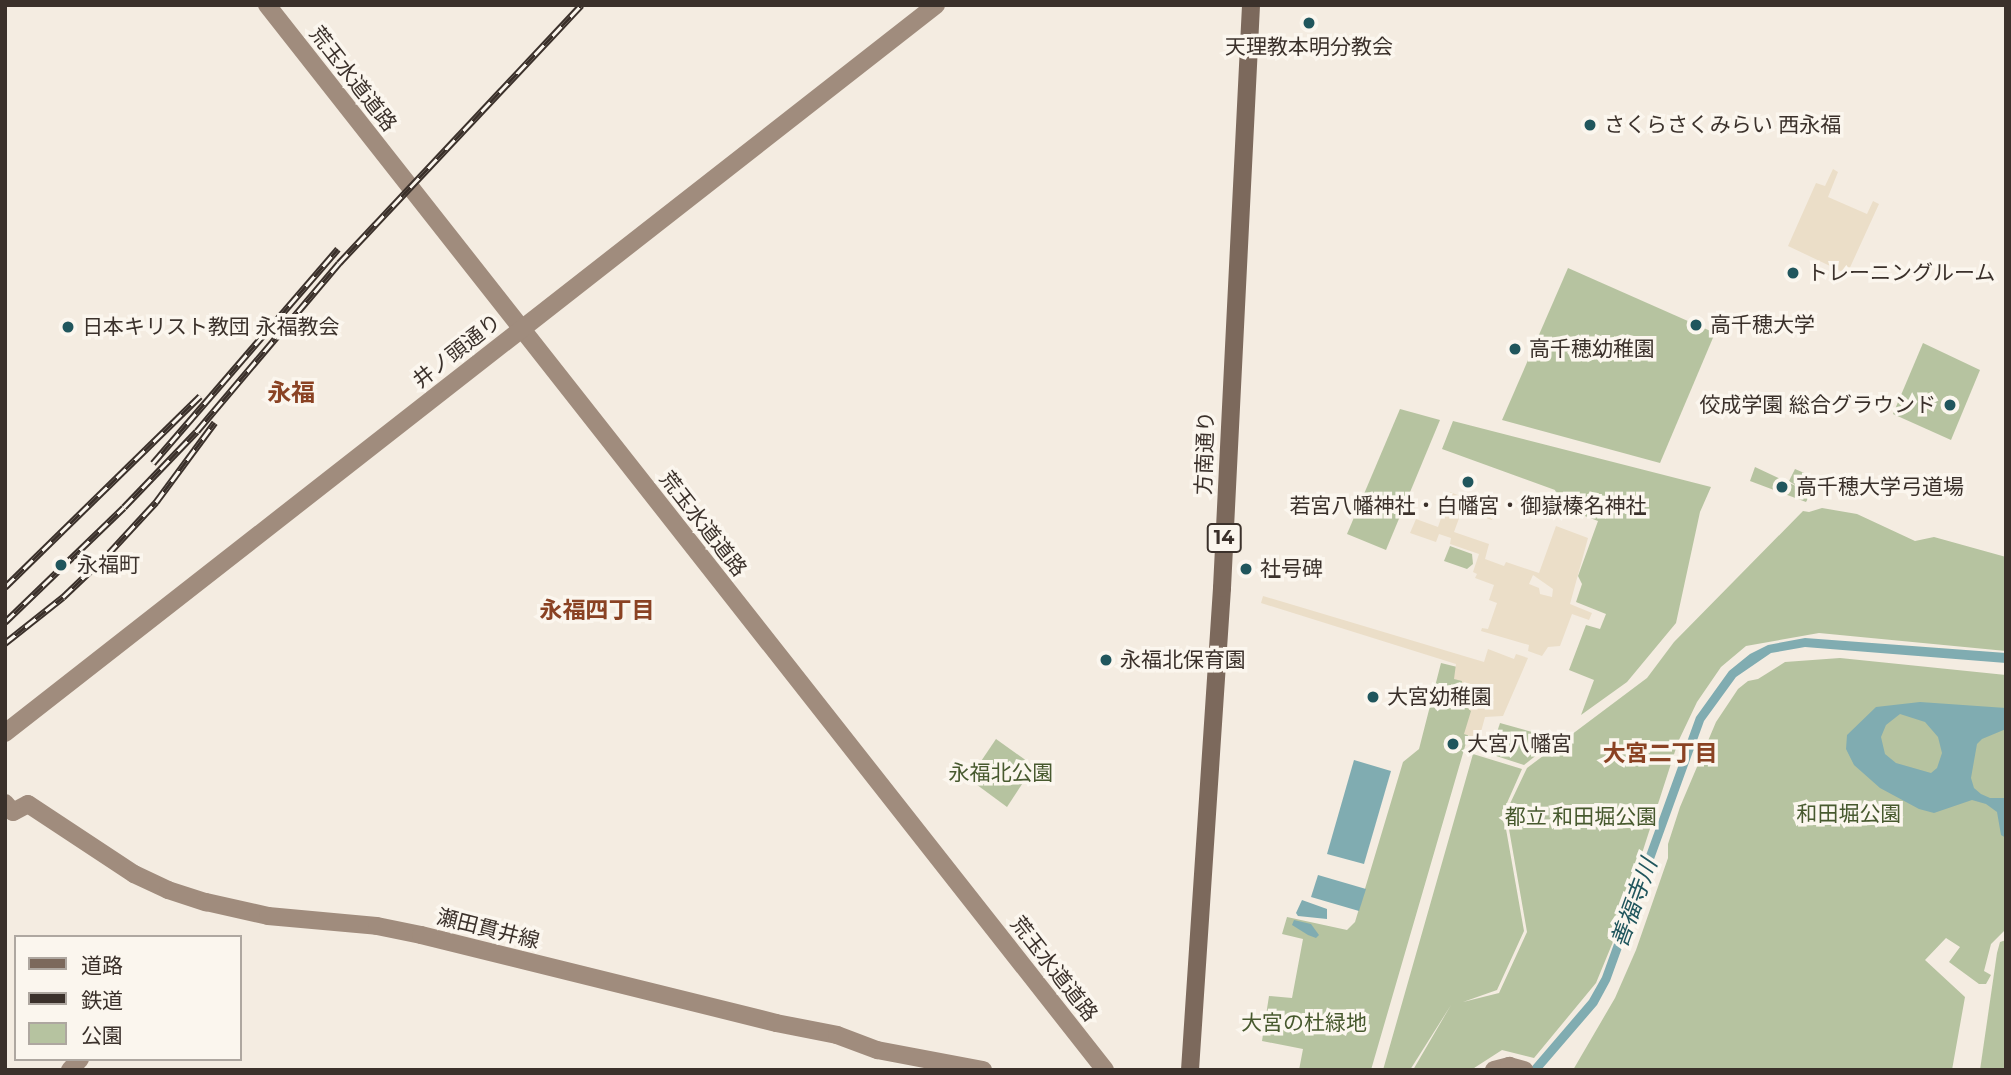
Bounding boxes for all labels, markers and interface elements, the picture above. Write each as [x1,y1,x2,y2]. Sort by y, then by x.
marker: 天理教本明分教会 [1301,15,1317,31]
street label: 荒玉水道道路 [304,22,402,136]
place label: 天理教本明分教会 [1225,34,1393,60]
place label: さくらさくみらい 西永福 [1604,112,1841,138]
marker: さくらさくみらい 西永福 [1582,117,1598,133]
place label: トレーニングルーム [1807,260,1996,286]
marker: トレーニングルーム [1785,265,1801,281]
street label: 井ノ頭通り [408,309,506,393]
place label: 高千穂大学 [1710,312,1815,338]
place label: 日本キリスト教団 永福教会 [82,314,340,340]
marker: 高千穂大学 [1688,317,1704,333]
marker: 日本キリスト教団 永福教会 [60,319,76,335]
place label: 高千穂幼稚園 [1529,336,1655,362]
marker: 高千穂幼稚園 [1507,341,1523,357]
district label: 永福 [267,379,315,407]
place label: 佼成学園 総合グラウンド [1699,392,1936,418]
marker: 佼成学園 総合グラウンド [1942,397,1958,413]
street label: 方南通り [1191,411,1219,495]
street label: 荒玉水道道路 [654,467,752,581]
marker: 若宮八幡神社・白幡宮・御嶽榛名神社 [1460,474,1476,490]
place label: 高千穂大学弓道場 [1796,474,1964,500]
marker: 高千穂大学弓道場 [1774,479,1790,495]
place label: 若宮八幡神社・白幡宮・御嶽榛名神社 [1290,493,1646,519]
road number: 14 [1206,523,1242,554]
place label: 永福町 [77,552,140,578]
marker: 永福町 [51,555,71,575]
place label: 社号碑 [1260,556,1323,582]
marker: 社号碑 [1238,561,1254,577]
district label: 永福四丁目 [540,596,654,624]
place label: 永福北保育園 [1120,647,1246,673]
marker: 永福北保育園 [1098,652,1114,668]
place label: 大宮幼稚園 [1387,684,1492,710]
marker: 大宮幼稚園 [1365,689,1381,705]
place label: 大宮八幡宮 [1467,731,1572,757]
marker: 大宮八幡宮 [1445,736,1461,752]
district label: 大宮二丁目 [1603,739,1717,767]
park label: 永福北公園 [949,760,1053,786]
park label: 和田堀公園 [1797,801,1901,827]
park label: 都立 和田堀公園 [1505,804,1657,830]
water label: 善福寺川 [1605,855,1663,951]
street label: 瀬田貫井線 [434,904,542,954]
street label: 荒玉水道道路 [1005,912,1103,1026]
legend [14,935,242,1061]
text: 道路 [81,953,123,978]
text: 鉄道 [81,988,123,1013]
park label: 大宮の杜緑地 [1241,1010,1367,1036]
text: 公園 [81,1023,123,1048]

